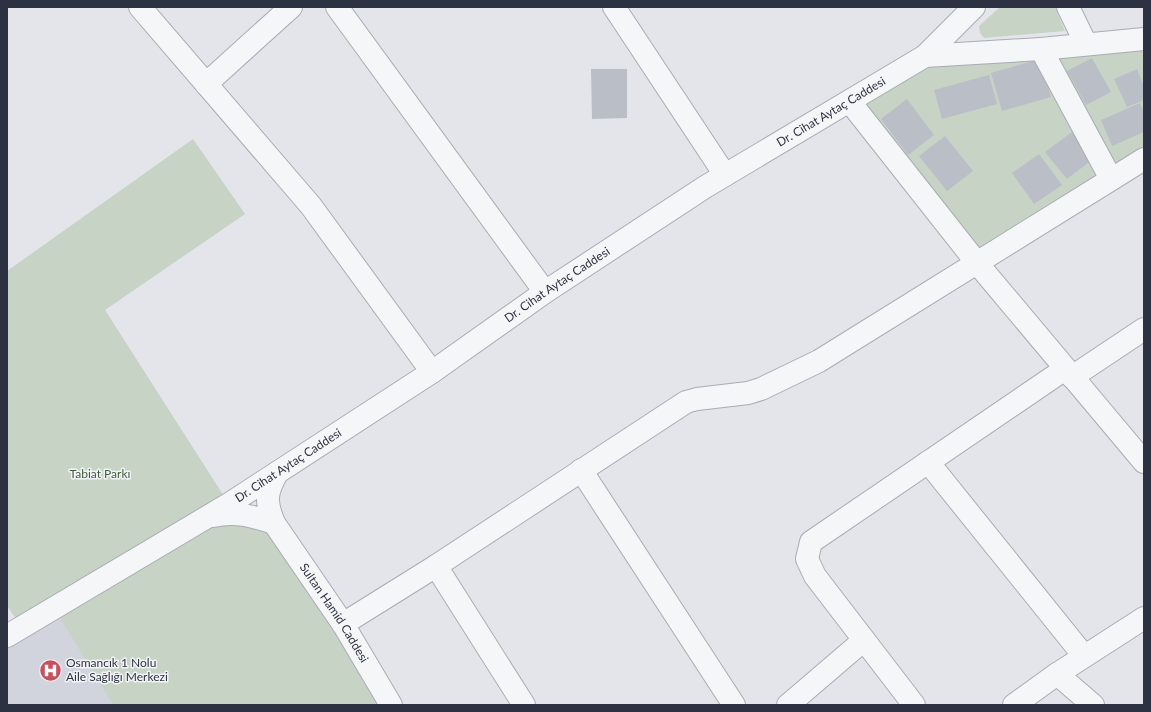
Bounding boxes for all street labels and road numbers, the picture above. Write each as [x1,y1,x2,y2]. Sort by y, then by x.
street label: Dr. Cihat Aytaç Caddesi [774,73,888,150]
street label: Dr. Cihat Aytaç Caddesi [501,243,613,325]
street label: Dr. Cihat Aytaç Caddesi [232,425,344,505]
street label: Sultan Hamid Caddesi [297,560,372,665]

